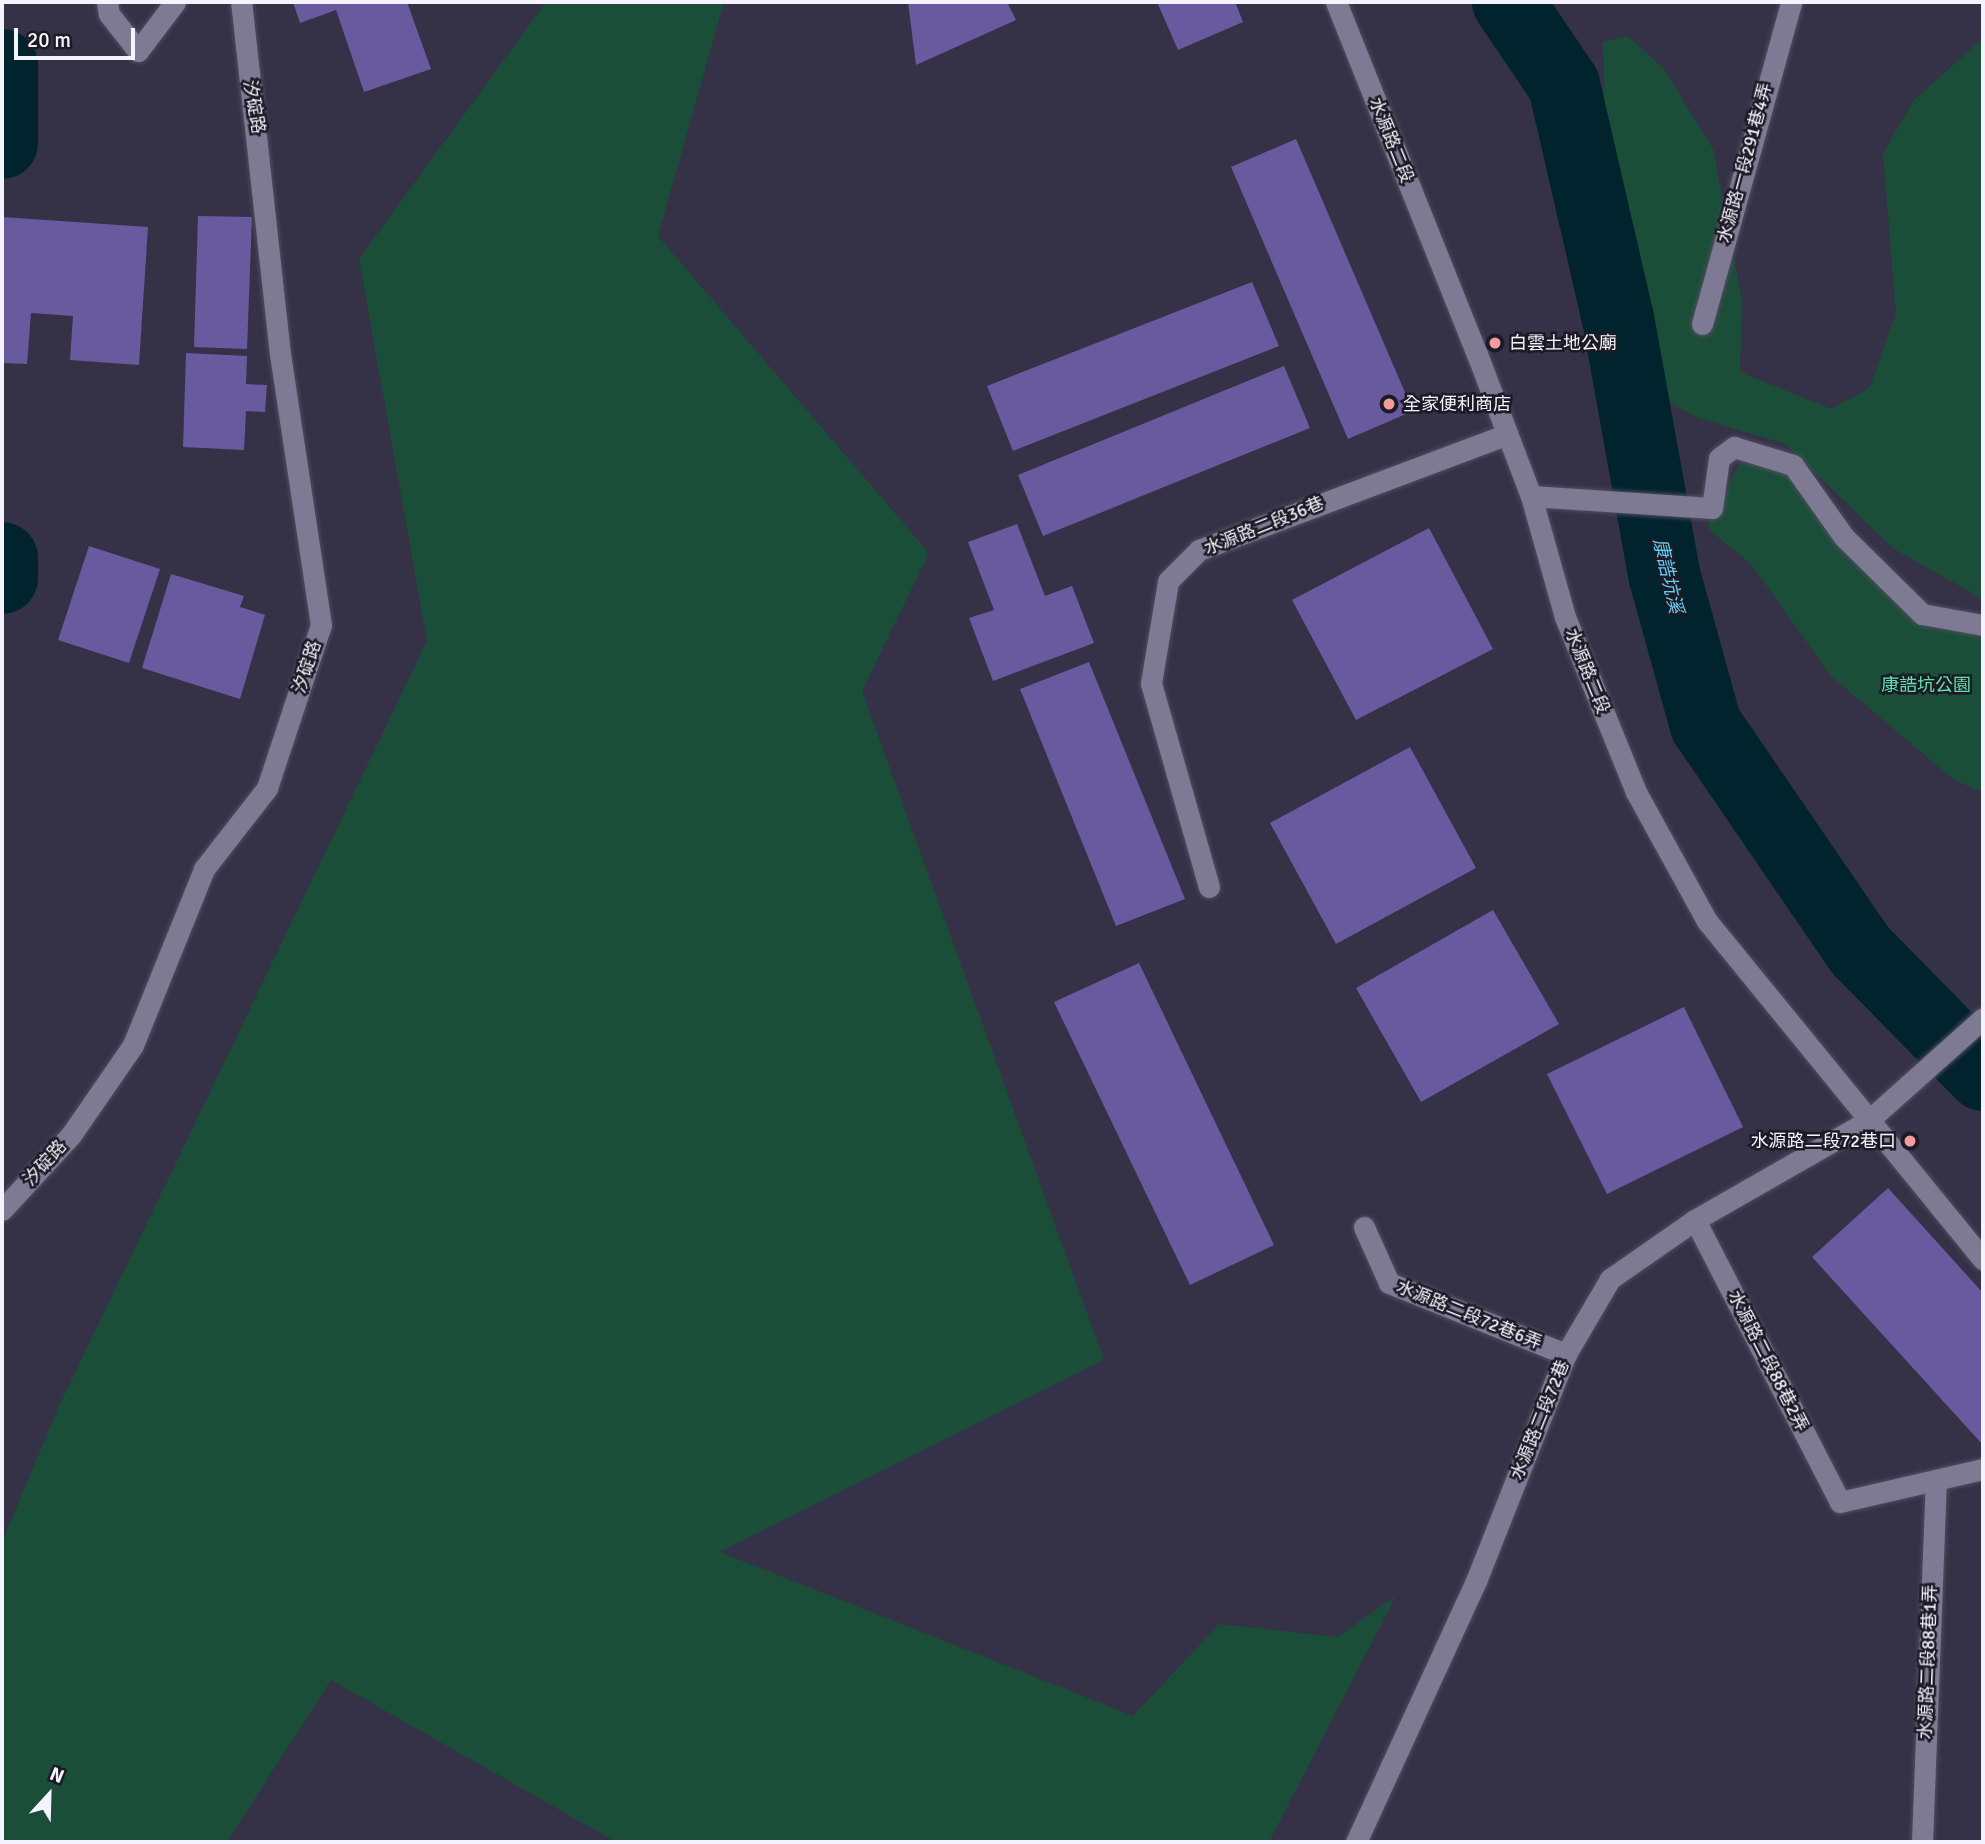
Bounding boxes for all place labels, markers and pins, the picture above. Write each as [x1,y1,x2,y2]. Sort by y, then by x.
place label: 白雲土地公廟 [1509,332,1617,354]
marker: 白雲土地公廟 [1487,335,1503,351]
place label: 全家便利商店 [1403,393,1511,415]
marker: 全家便利商店 [1381,396,1397,412]
place label: 水源路二段72巷口 [1751,1130,1896,1152]
marker: 水源路二段72巷口 [1902,1133,1918,1149]

